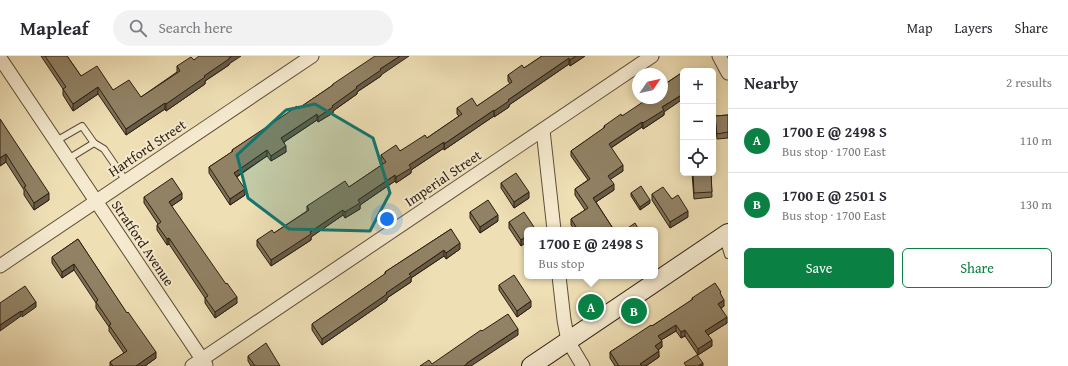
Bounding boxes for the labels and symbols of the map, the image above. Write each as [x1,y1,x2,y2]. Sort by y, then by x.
north arrow [632,68,668,104]
street label: Hartford Street [104,115,190,181]
street label: Imperial Street [401,145,485,211]
street label: Stratford Avenue [107,196,179,290]
your location [377,209,397,229]
pin: A [578,292,604,322]
pin: B [621,296,647,326]

